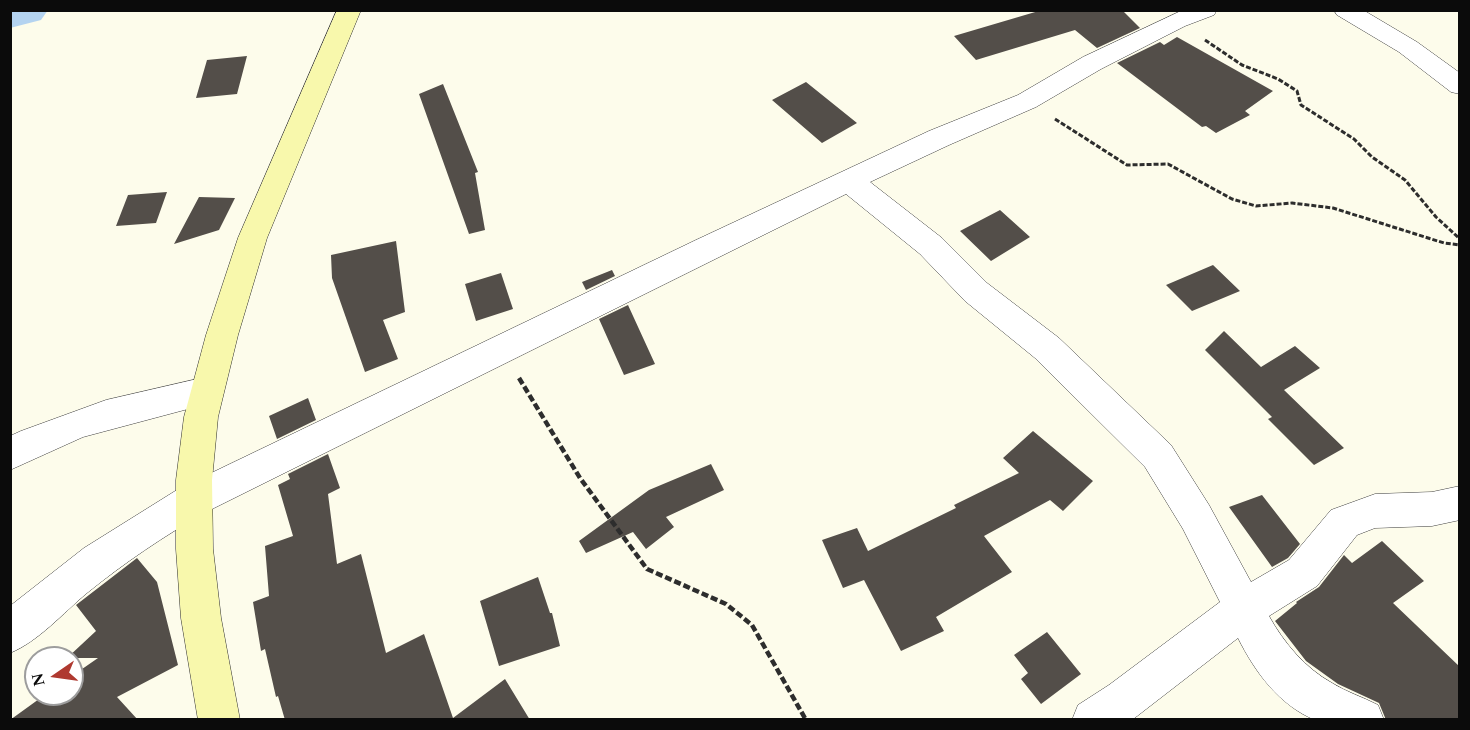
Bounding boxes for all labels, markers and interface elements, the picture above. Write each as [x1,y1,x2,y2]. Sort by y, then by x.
north arrow [24,646,84,706]
text: N [25,671,52,689]

